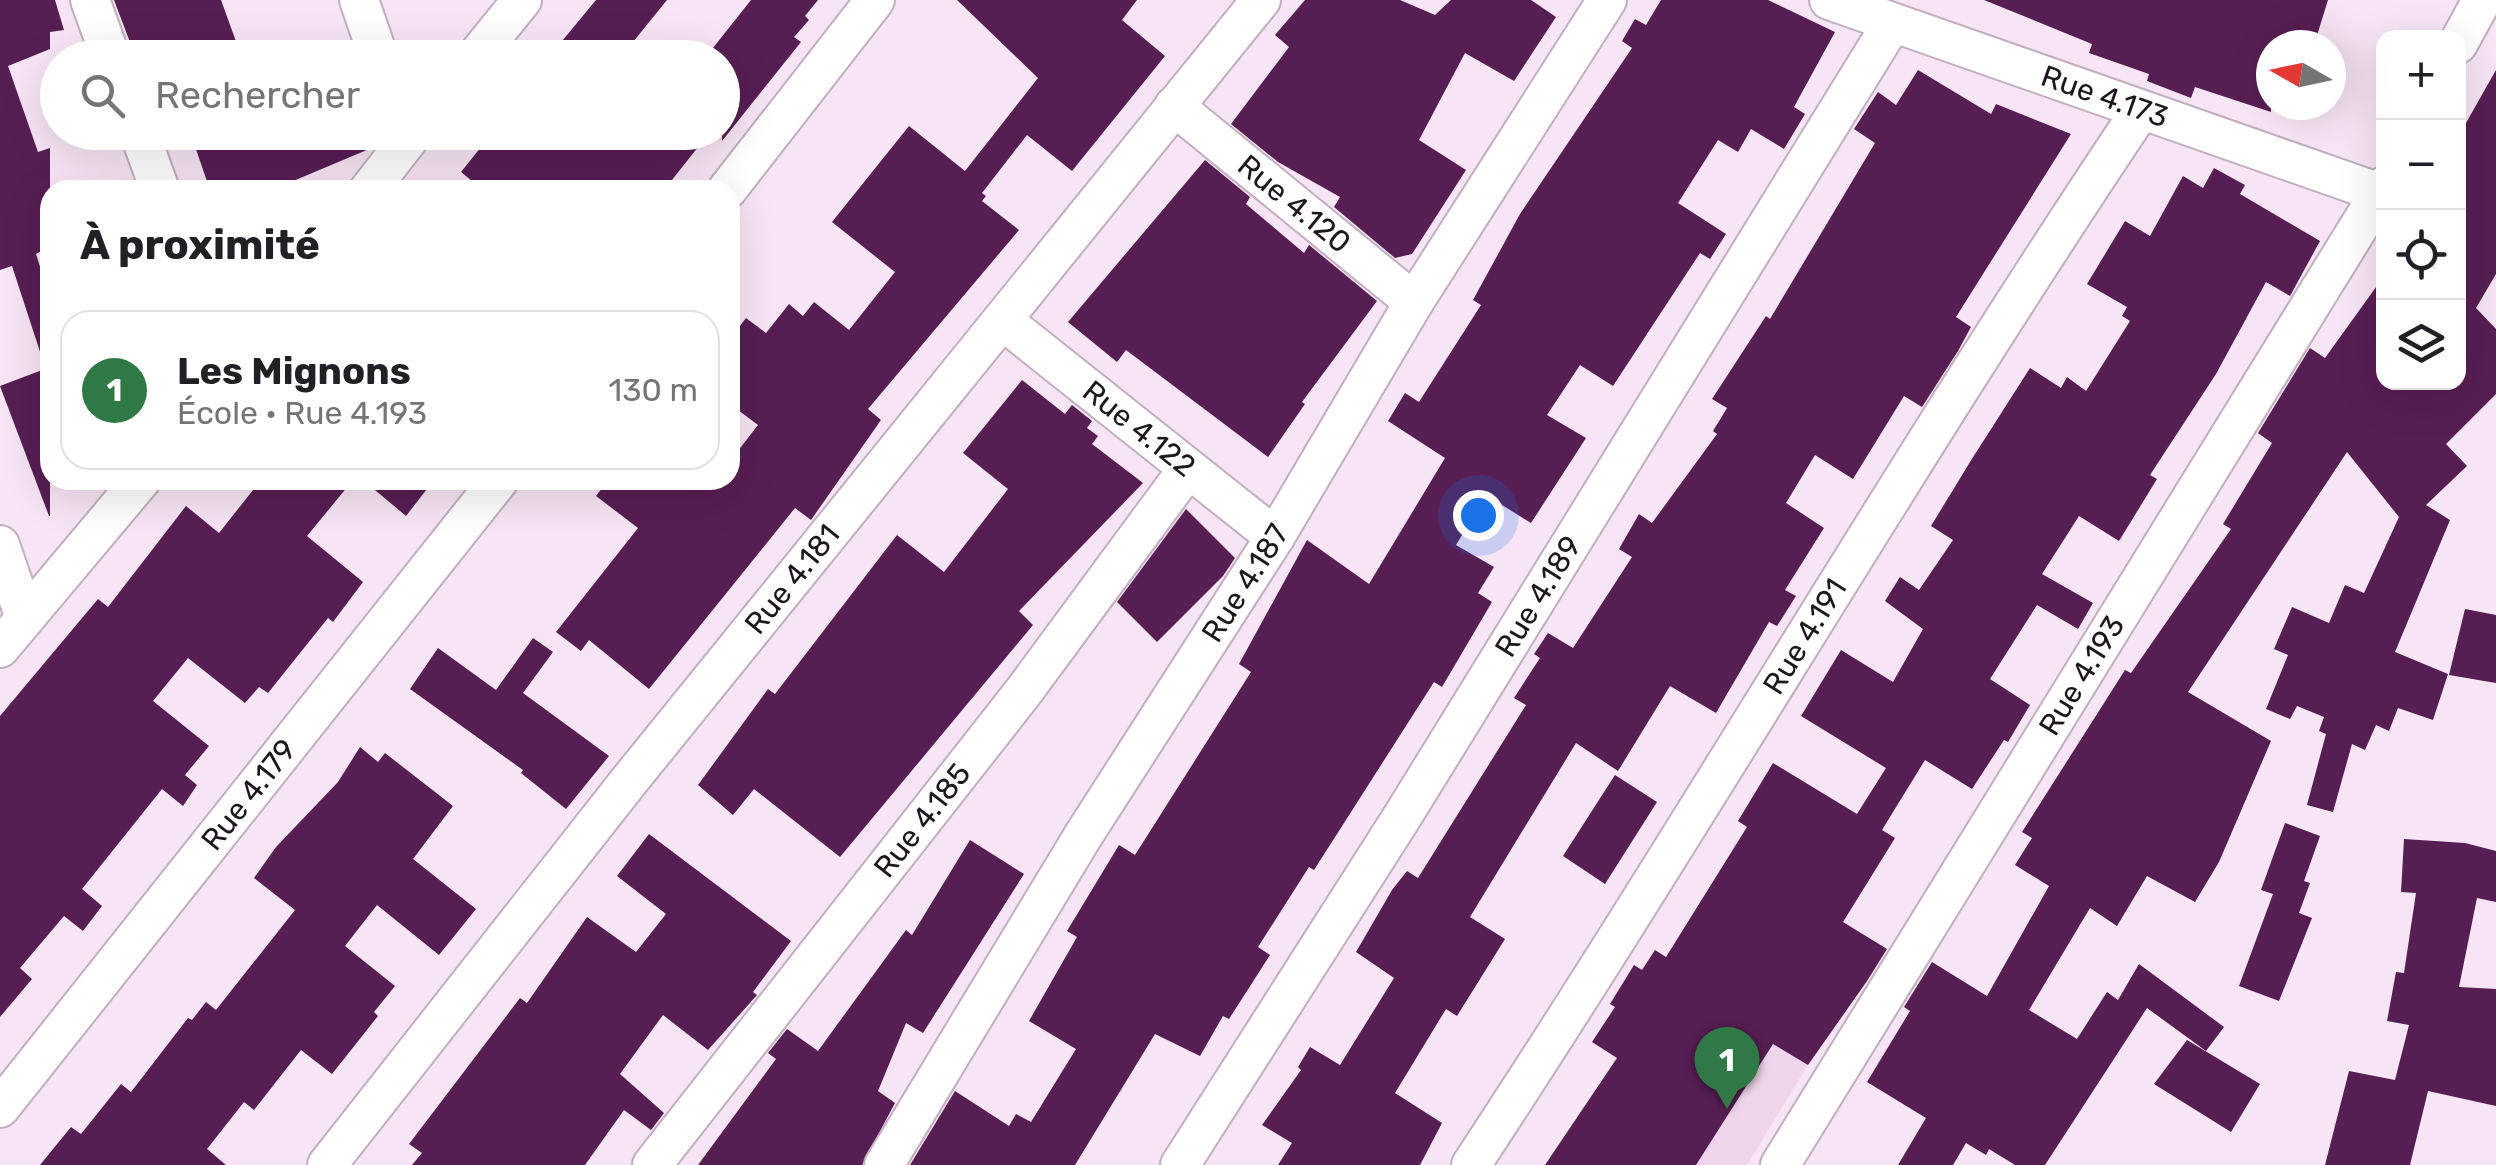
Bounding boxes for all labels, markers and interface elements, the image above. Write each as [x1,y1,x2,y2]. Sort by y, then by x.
north arrow [2256,30,2346,120]
map controls [2376,30,2466,390]
button: + [2376,30,2466,120]
search box [40,40,740,150]
street label: Rue 4.173 [2036,58,2173,135]
icon: search [75,68,130,123]
text: Rechercher [155,72,360,118]
button: − [2376,120,2466,210]
street label: Rue 4.120 [1230,147,1358,261]
button: locate [2376,210,2466,300]
text: À proximité [80,220,320,270]
button: layers [2376,300,2466,390]
text: Les Mignons [177,348,411,394]
text: 1 [107,371,122,409]
text: 130 m [608,371,698,409]
street label: Rue 4.122 [1075,373,1203,485]
text: École · Rue 4.193 [177,394,427,432]
your location [1453,490,1504,541]
street label: Rue 4.181 [737,517,847,641]
street label: Rue 4.187 [1194,518,1296,649]
street label: Rue 4.189 [1487,529,1589,663]
street label: Rue 4.191 [1756,572,1854,701]
street label: Rue 4.193 [2031,609,2132,742]
street label: Rue 4.179 [194,732,304,858]
street label: Rue 4.185 [866,756,978,885]
pin: 1 [1694,1026,1760,1109]

